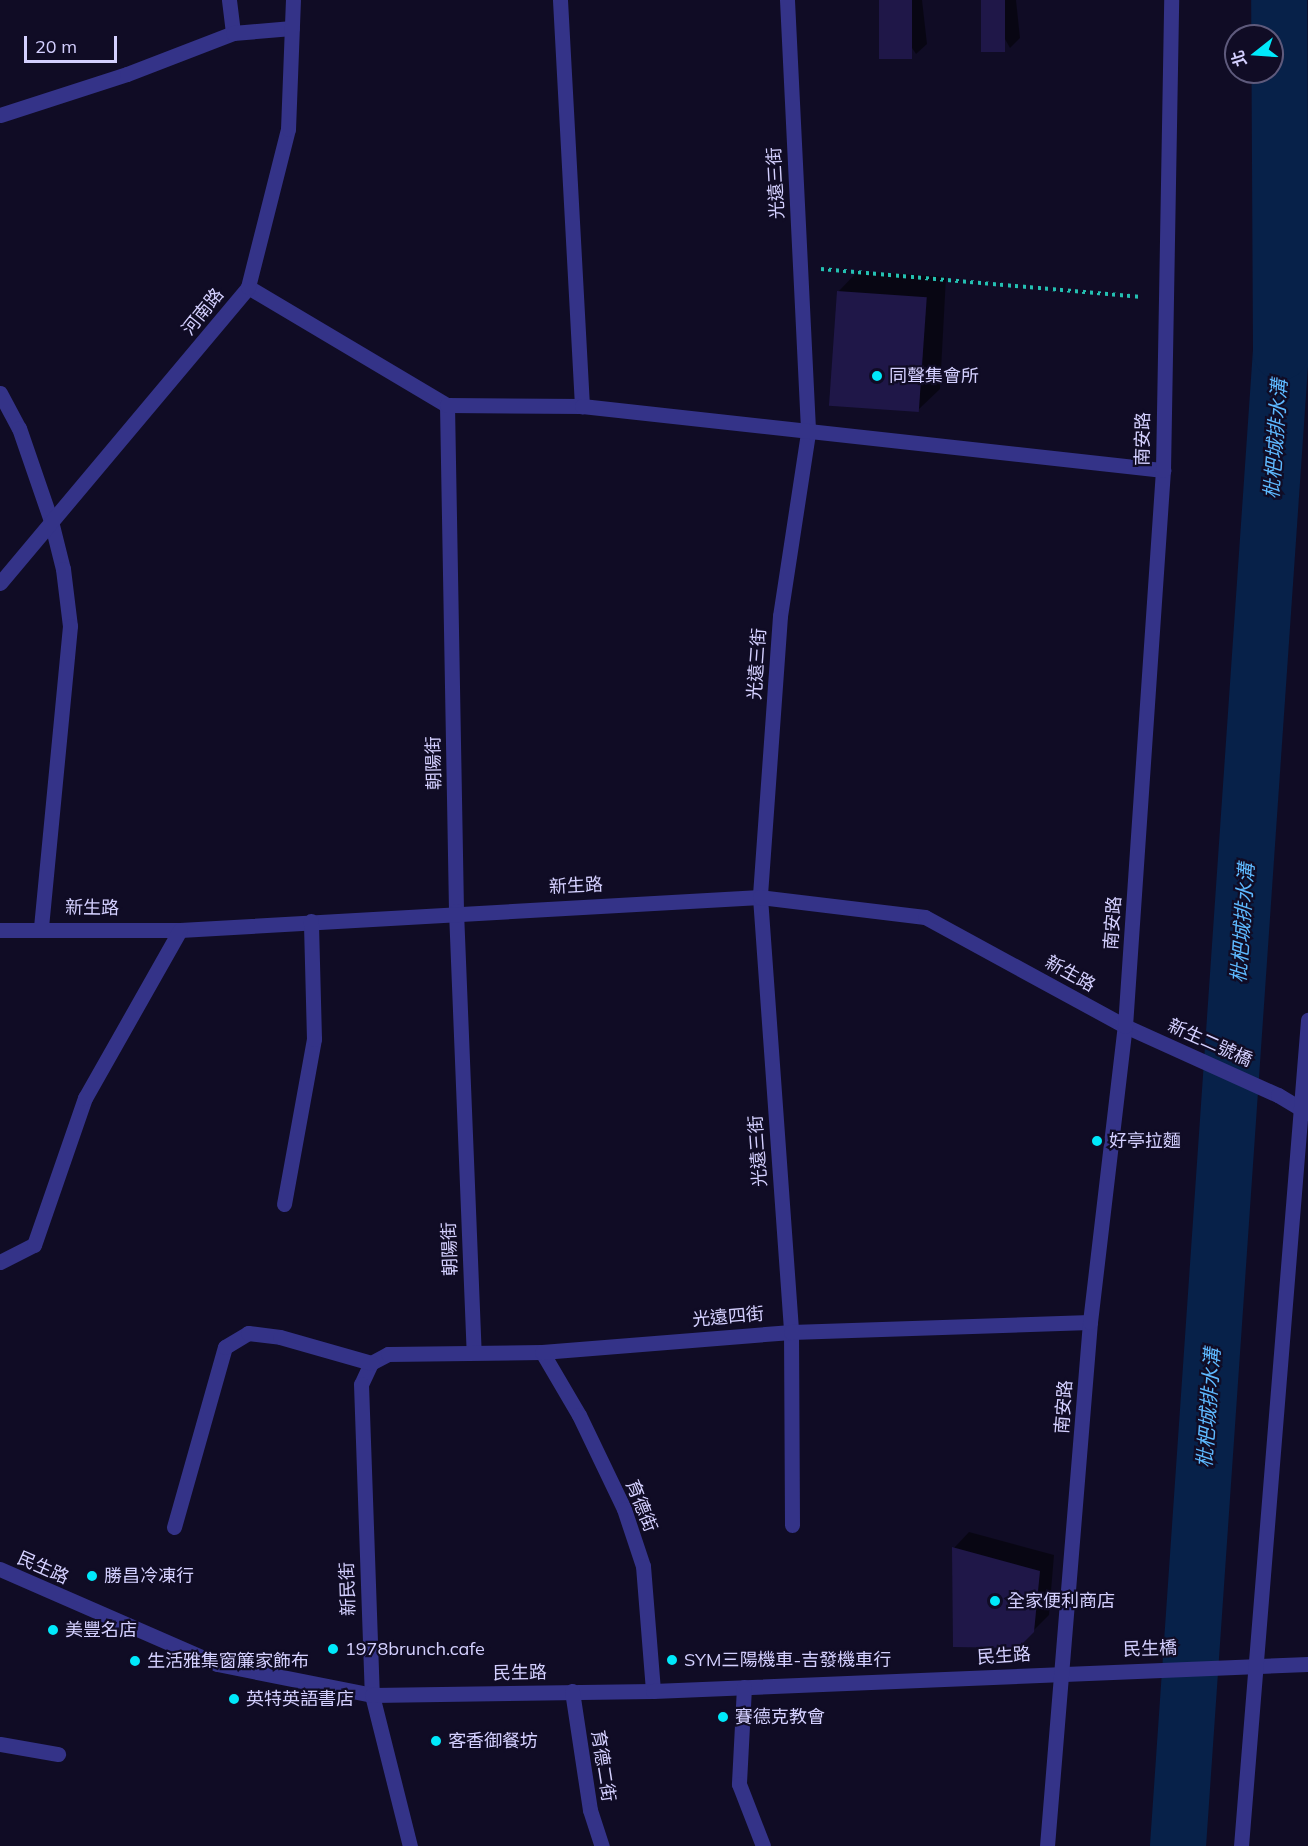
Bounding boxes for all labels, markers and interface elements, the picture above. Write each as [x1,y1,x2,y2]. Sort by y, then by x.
scale bar [27,24,120,62]
north arrow [1224,24,1284,84]
text: 20 m [35,35,77,58]
text: 北 [1227,48,1251,69]
street label: 光遠三街 [763,146,789,220]
street label: 河南路 [178,284,228,340]
place label: 同聲集會所 [889,365,979,387]
marker: 同聲集會所 [870,369,884,383]
water label: 枇杷城排水溝 [1259,378,1291,500]
street label: 南安路 [1132,412,1154,466]
street label: 光遠三街 [744,627,770,701]
street label: 朝陽街 [423,736,445,790]
water label: 枇杷城排水溝 [1226,862,1258,984]
street label: 新生路 [548,874,604,898]
street label: 南安路 [1100,895,1126,951]
street label: 新生路 [65,897,119,919]
street label: 新生路 [1041,951,1099,997]
street label: 新生二號橋 [1164,1015,1256,1071]
street label: 光遠三街 [745,1114,771,1188]
place label: 好亭拉麵 [1109,1130,1181,1152]
marker: 好亭拉麵 [1090,1134,1104,1148]
street label: 朝陽街 [438,1222,462,1276]
street label: 光遠四街 [691,1303,765,1331]
water label: 枇杷城排水溝 [1192,1347,1224,1469]
street label: 南安路 [1051,1379,1077,1435]
street label: 育德街 [621,1477,661,1535]
street label: 民生路 [14,1547,72,1589]
street label: 新民街 [336,1562,360,1616]
place label: 勝昌冷凍行 [104,1565,194,1587]
marker: 勝昌冷凍行 [85,1569,99,1583]
place label: 全家便利商店 [1007,1590,1115,1612]
marker: 全家便利商店 [988,1594,1002,1608]
place label: 美豐名店 [65,1619,137,1641]
marker: 美豐名店 [46,1623,60,1637]
street label: 民生橋 [1123,1637,1177,1661]
place label: 1978brunch.cafe [345,1638,485,1660]
marker: 1978brunch.cafe [326,1642,340,1656]
street label: 民生路 [976,1643,1032,1669]
place label: SYM三陽機車-吉發機車行 [684,1649,891,1671]
place label: 生活雅集窗簾家飾布 [147,1650,309,1672]
marker: SYM三陽機車-吉發機車行 [665,1653,679,1667]
marker: 生活雅集窗簾家飾布 [128,1654,142,1668]
street label: 民生路 [493,1662,547,1684]
place label: 英特英語書店 [246,1688,354,1710]
marker: 英特英語書店 [227,1692,241,1706]
place label: 賽德克教會 [735,1706,825,1728]
marker: 賽德克教會 [716,1710,730,1724]
street label: 育德二街 [587,1729,619,1803]
place label: 客香御餐坊 [448,1730,538,1752]
marker: 客香御餐坊 [429,1734,443,1748]

